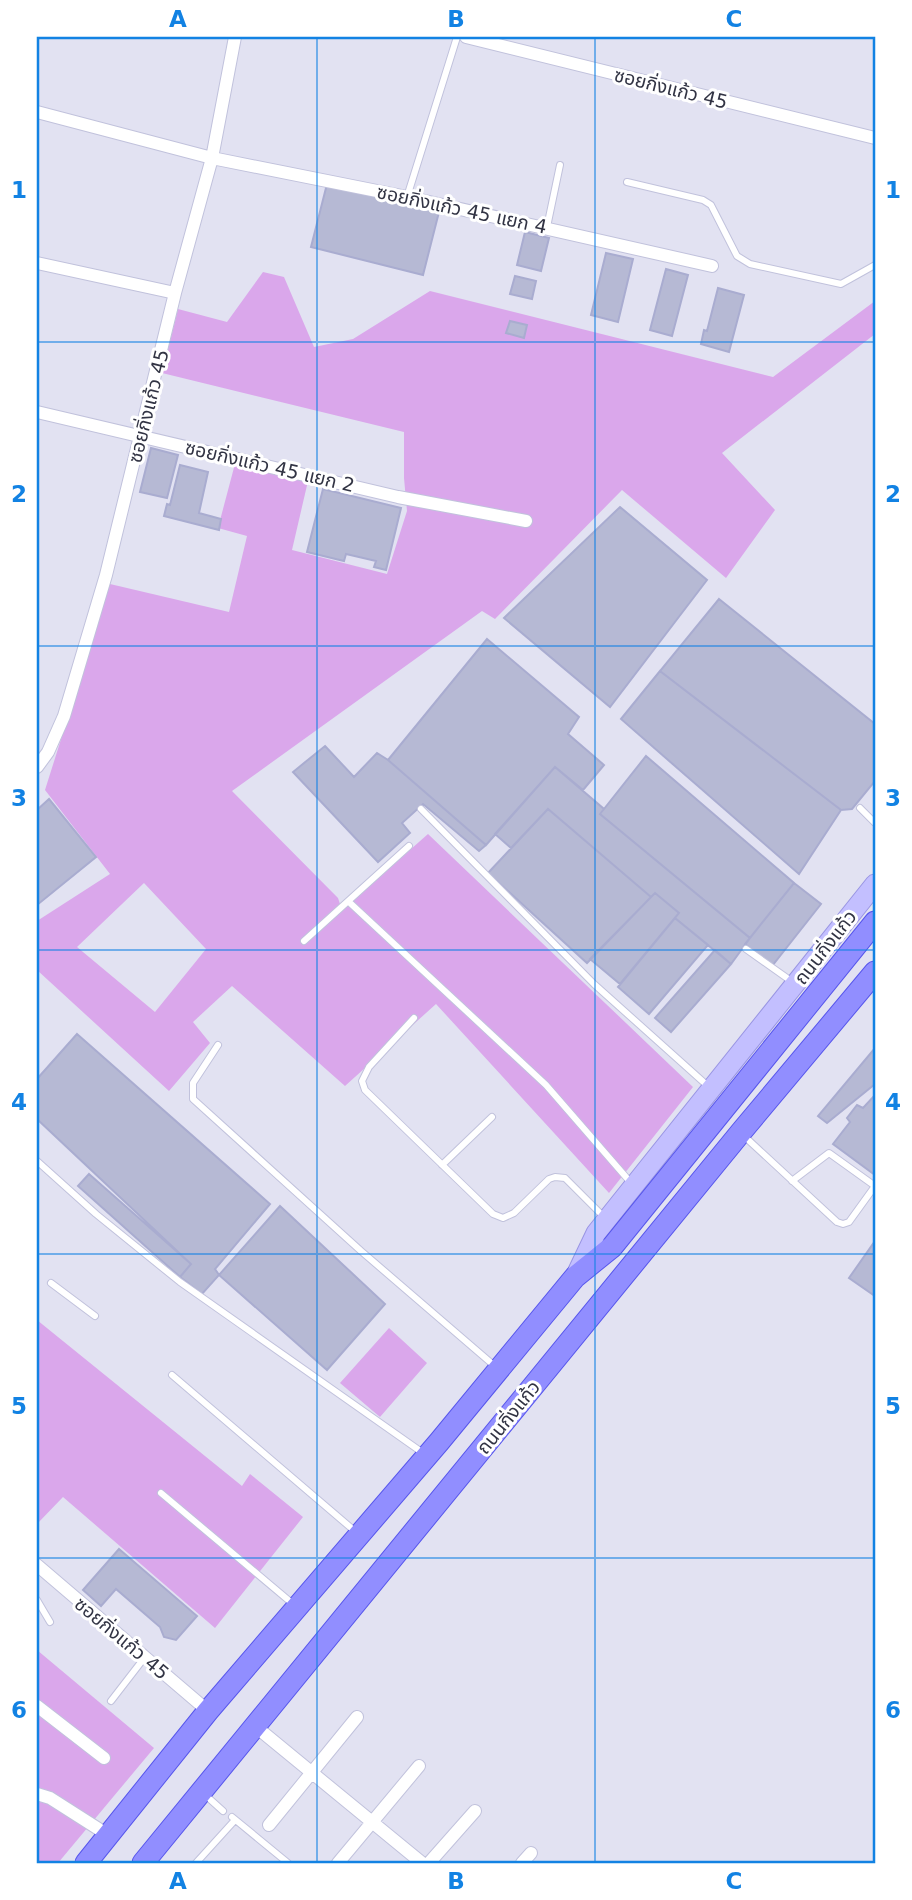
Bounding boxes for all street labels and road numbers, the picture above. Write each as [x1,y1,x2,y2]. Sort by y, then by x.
street label: ซอยกิ่งแก้ว 45 [612,62,730,113]
street label: ซอยกิ่งแก้ว 45 แยก 4 [375,179,549,238]
street label: ซอยกิ่งแก้ว 45 [122,347,173,465]
street label: ซอยกิ่งแก้ว 45 แยก 2 [183,435,357,496]
street label: ถนนกิ่งแก้ว [789,905,861,988]
street label: ถนนกิ่งแก้ว [471,1375,544,1458]
street label: ซอยกิ่งแก้ว 45 [70,1592,174,1684]

